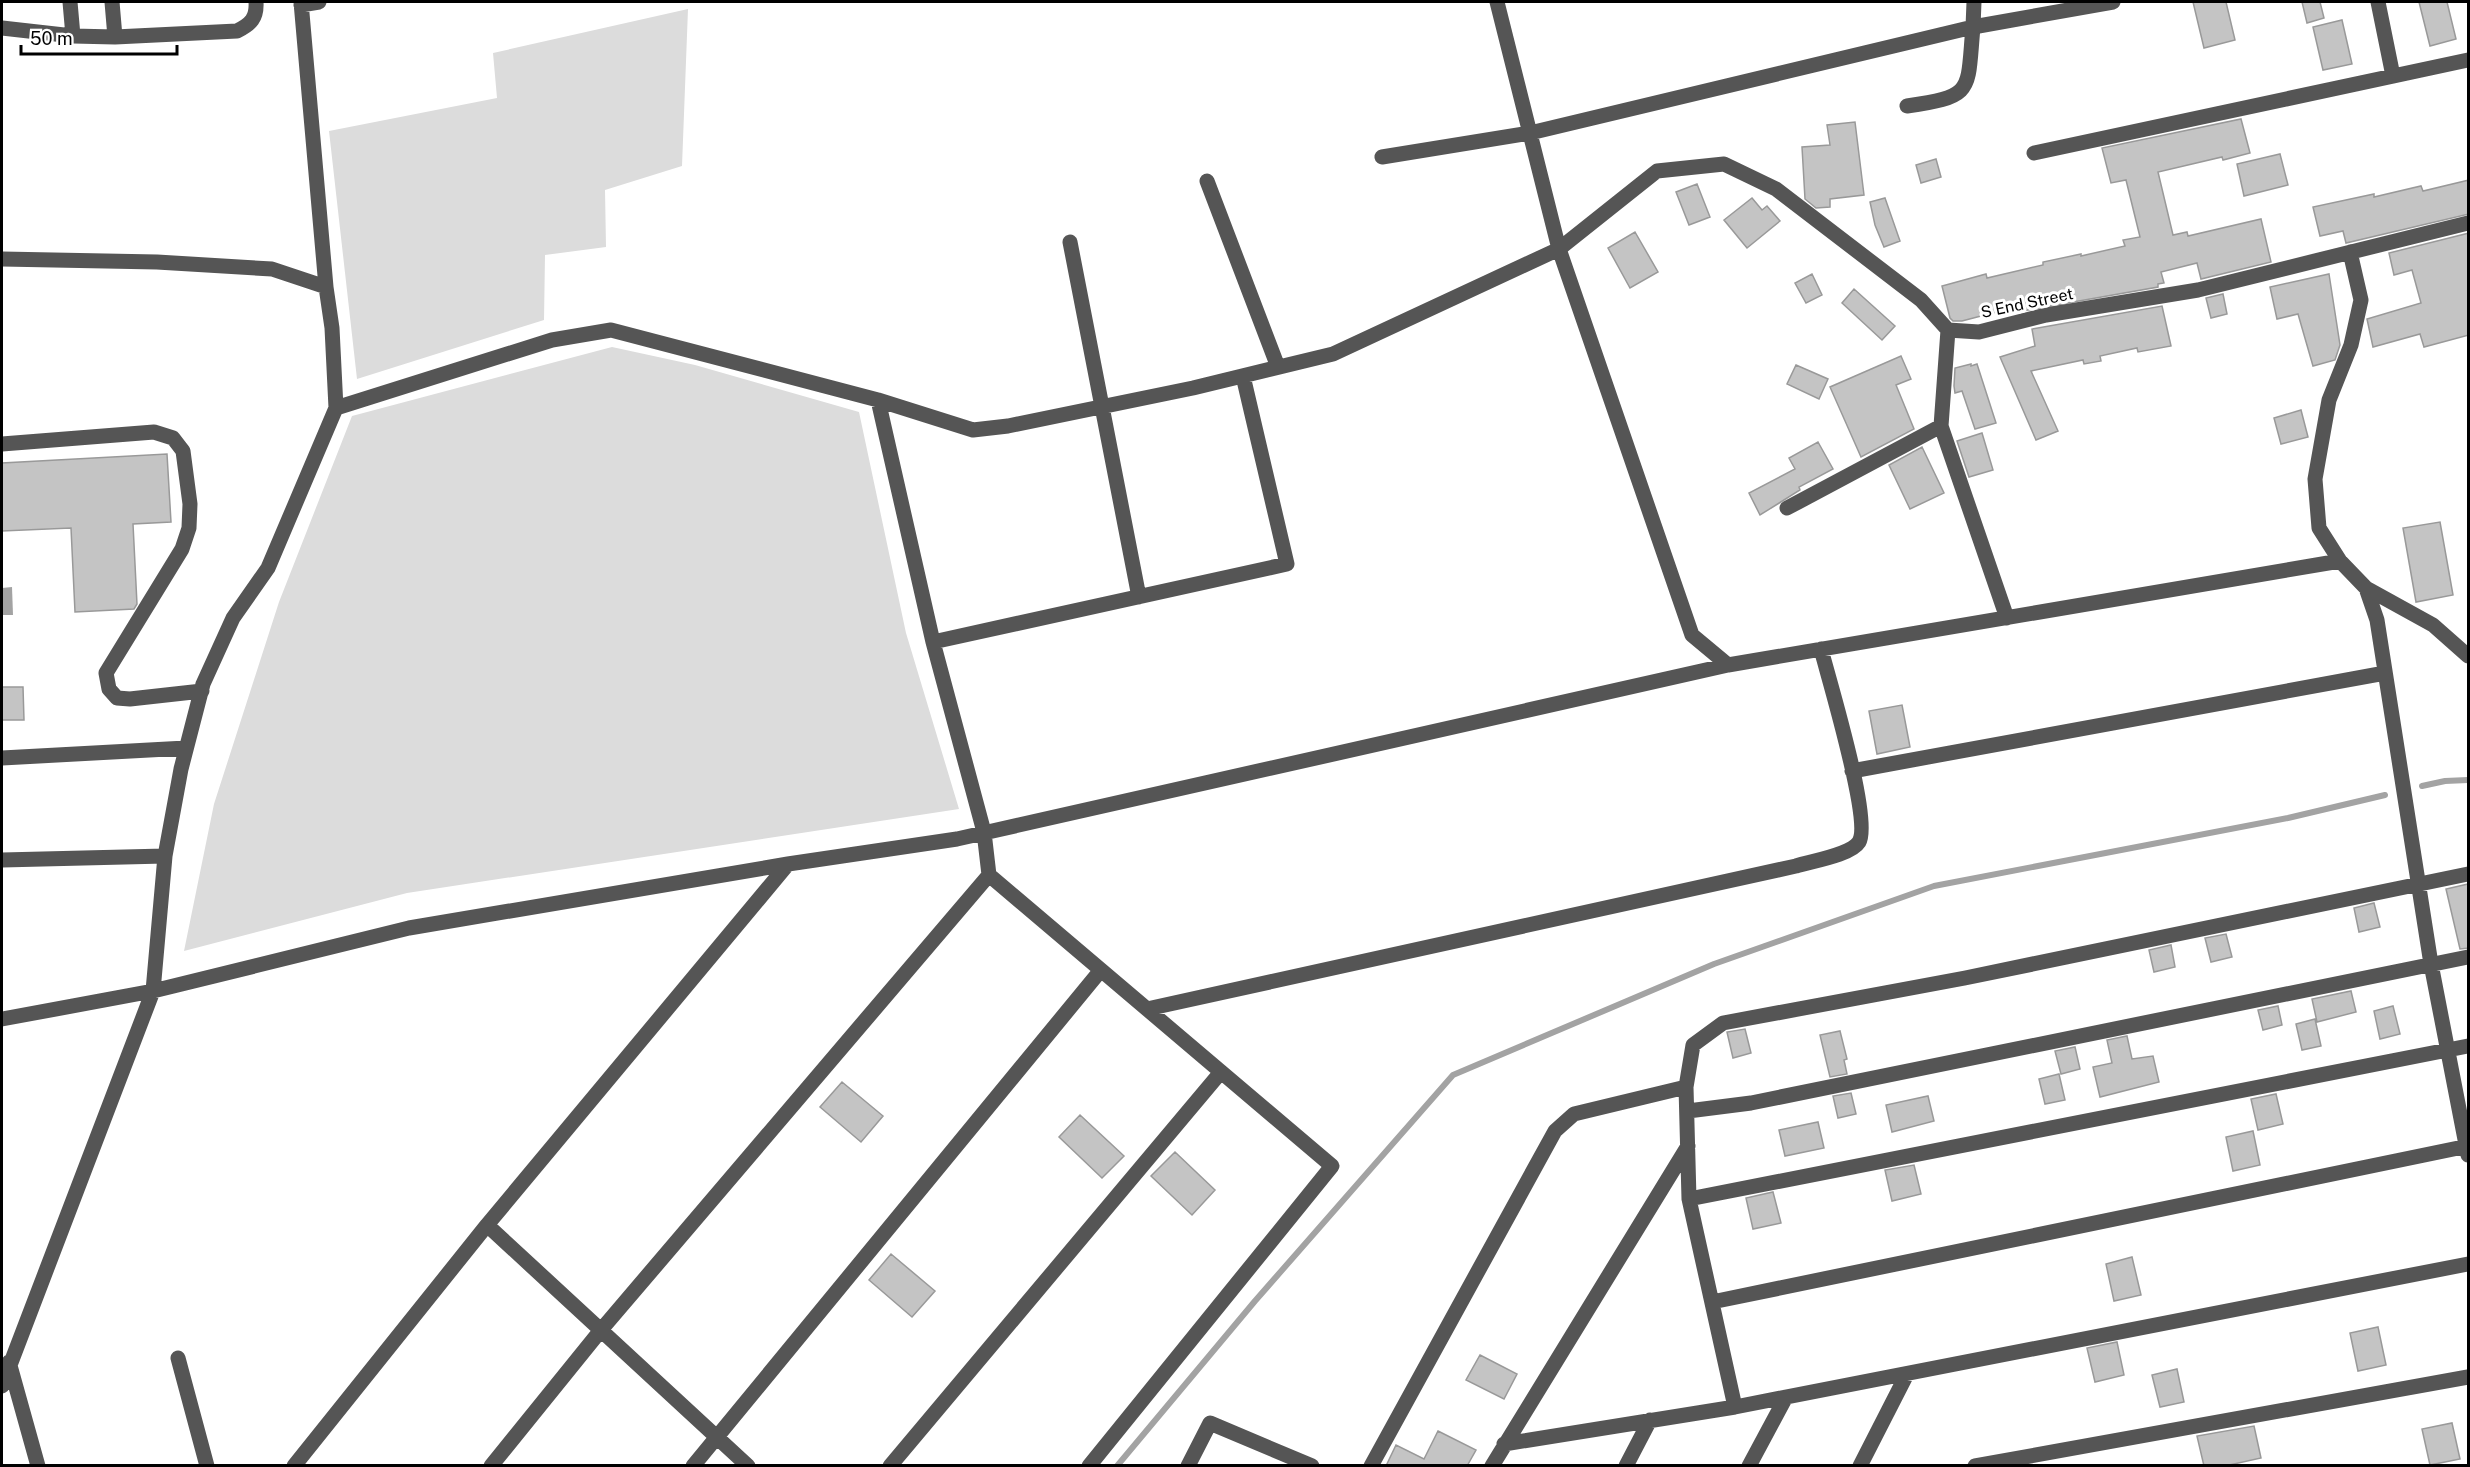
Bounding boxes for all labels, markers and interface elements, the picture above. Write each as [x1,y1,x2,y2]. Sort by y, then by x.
scale bar [21,18,177,56]
text: 50 m [30,28,73,49]
street label: S End Street [1979,284,2075,322]

